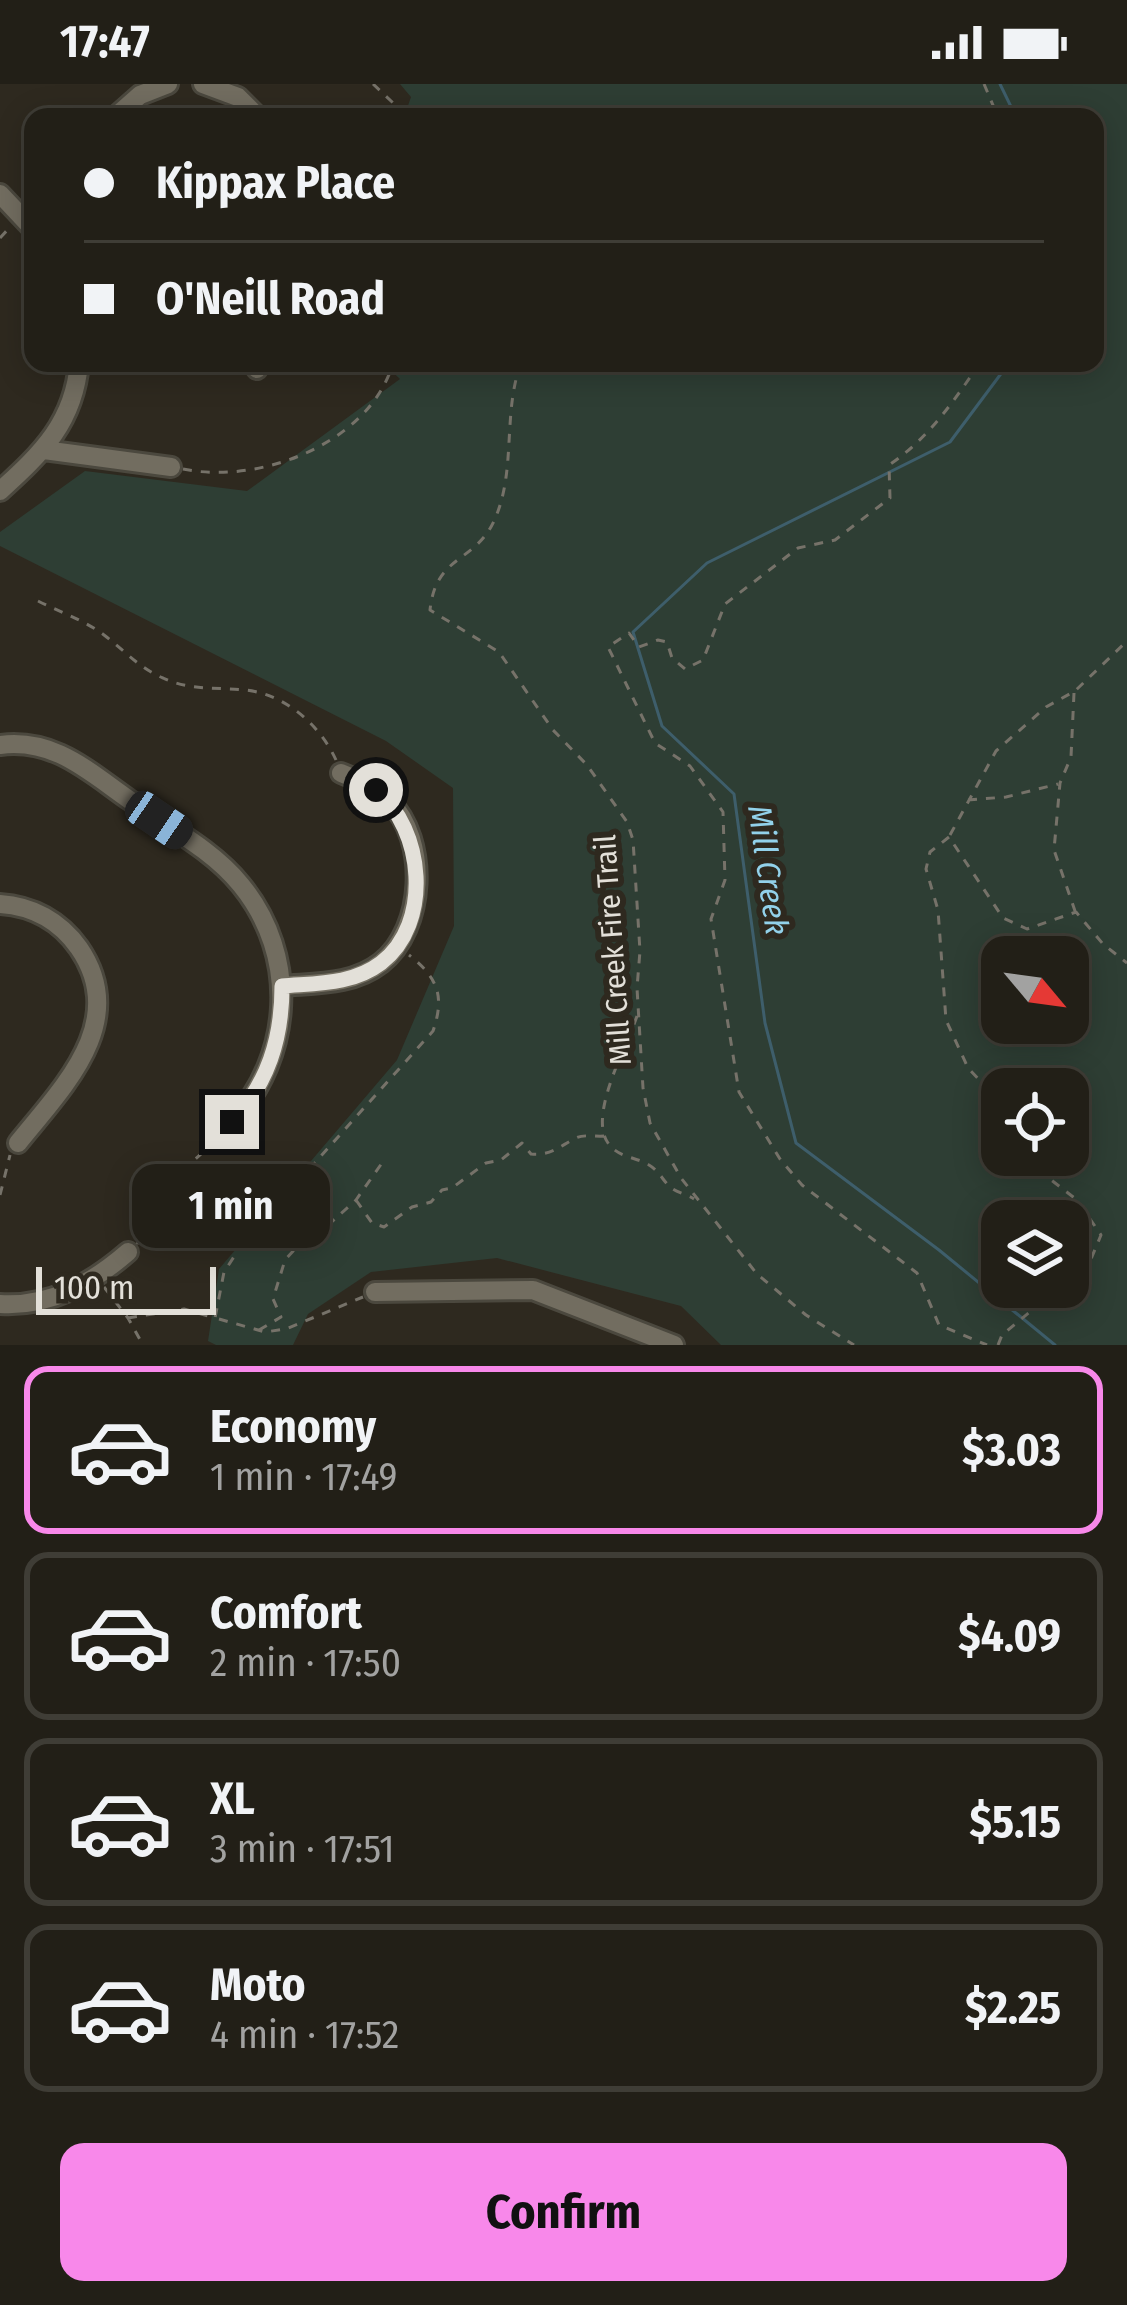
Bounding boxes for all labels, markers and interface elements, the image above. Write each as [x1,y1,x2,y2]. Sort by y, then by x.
text: 17:47 [60,15,150,69]
text: Kippax Place [156,156,395,210]
text: O'Neill Road [156,272,385,326]
route start [349,763,403,817]
car [119,785,199,855]
water label: Mill Creek [739,803,797,937]
street label: Mill Creek Fire Trail [587,834,639,1066]
north arrow [981,936,1089,1044]
map controls [981,936,1089,1308]
button: locate [981,1068,1089,1176]
route end [205,1095,259,1149]
callout: 1 min [133,1164,331,1248]
text: 1 min [189,1183,273,1229]
button: layers [981,1200,1089,1308]
scale bar [36,1261,216,1314]
text: 100 m [54,1268,134,1308]
icon: car [66,1396,174,1504]
text: Economy [210,1400,376,1454]
text: $3.03 [962,1423,1061,1477]
text: 1 min · 17:49 [210,1454,398,1500]
icon: car [66,1582,174,1690]
text: Comfort [210,1586,362,1640]
text: $4.09 [958,1609,1061,1663]
text: 2 min · 17:50 [210,1640,401,1686]
icon: car [66,1768,174,1876]
text: XL [210,1772,255,1826]
text: $5.15 [970,1795,1061,1849]
text: 3 min · 17:51 [210,1826,394,1872]
icon: car [66,1954,174,2062]
text: Moto [210,1958,306,2012]
text: $2.25 [965,1981,1061,2035]
text: 4 min · 17:52 [210,2012,399,2058]
button: Confirm [60,2143,1067,2281]

